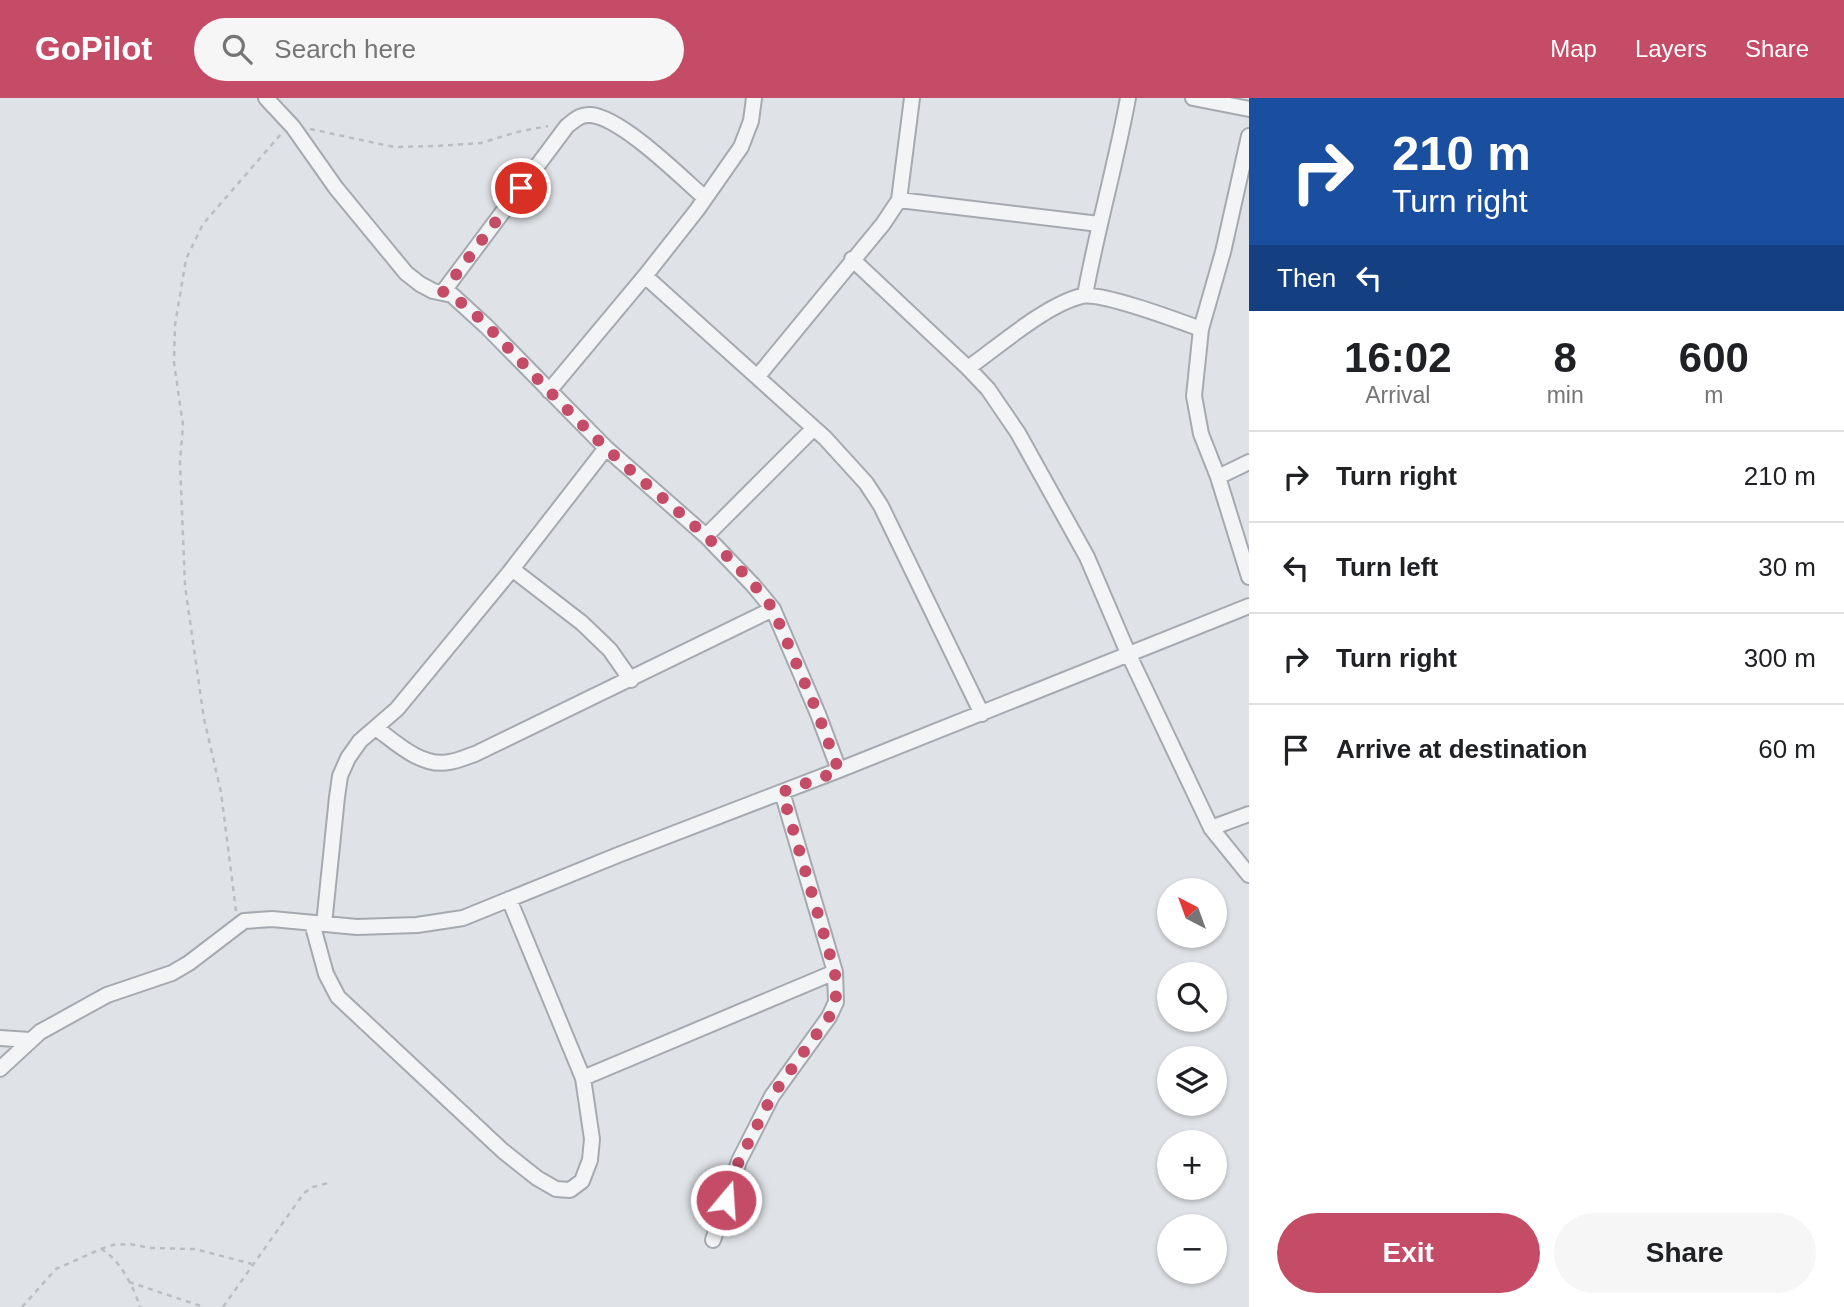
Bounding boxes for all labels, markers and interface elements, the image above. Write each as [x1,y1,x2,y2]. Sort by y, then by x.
search box [194,18,684,81]
text: GoPilot [35,30,152,67]
icon: search [218,30,256,68]
text: Search here [274,34,416,64]
text: Map [1550,35,1597,62]
text: Layers [1635,35,1707,62]
text: Share [1745,35,1809,62]
icon: right [1277,126,1368,217]
text: 210 m [1392,126,1531,180]
pin [491,158,551,218]
icon: arrive [502,169,540,207]
text: Turn right [1392,183,1528,219]
icon: left [1350,259,1388,297]
text: Then [1277,263,1336,293]
text: 16:02 [1344,334,1452,381]
text: 8 [1553,334,1577,381]
text: 600 [1679,334,1749,381]
text: Arrival [1365,382,1430,408]
text: min [1547,382,1584,408]
text: m [1704,382,1723,408]
icon: right [1277,458,1315,496]
text: Turn right [1336,461,1457,491]
text: 210 m [1744,461,1816,491]
icon: left [1277,549,1315,587]
text: Turn left [1336,552,1438,582]
text: 30 m [1758,552,1816,582]
icon: right [1277,640,1315,678]
text: Turn right [1336,643,1457,673]
text: 300 m [1744,643,1816,673]
icon: arrive [1277,731,1315,769]
text: Arrive at destination [1336,734,1587,764]
text: 60 m [1758,734,1816,764]
north arrow [1157,878,1227,948]
map controls [1157,878,1227,1284]
button: search [1157,962,1227,1032]
button: layers [1157,1046,1227,1116]
button: + [1157,1130,1227,1200]
position arrow [689,1163,763,1237]
button: Exit [1277,1213,1540,1293]
button: Share [1554,1213,1816,1293]
button: − [1157,1214,1227,1284]

